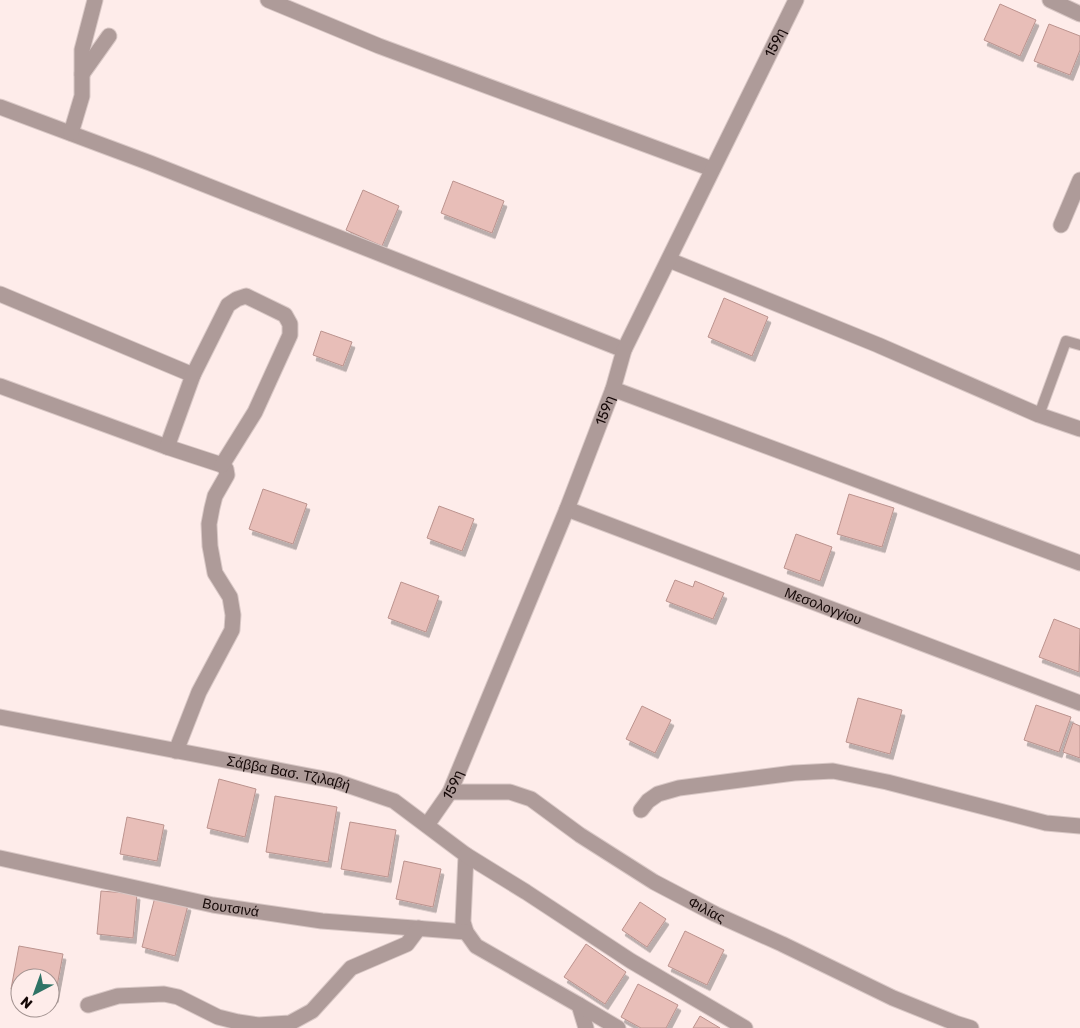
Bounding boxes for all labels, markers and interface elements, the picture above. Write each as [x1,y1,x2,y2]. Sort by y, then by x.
street label: 159η [761,25,790,60]
street label: 159η [592,393,619,428]
street label: Μεσολογγίου [782,584,864,629]
street label: Σάββα Βασ. Τζιλαβή [225,753,353,795]
street label: 159η [439,768,467,803]
street label: Φιλίας [685,893,728,926]
street label: Βουτσινά [201,895,260,921]
north arrow [10,968,60,1018]
text: N [17,993,36,1012]

